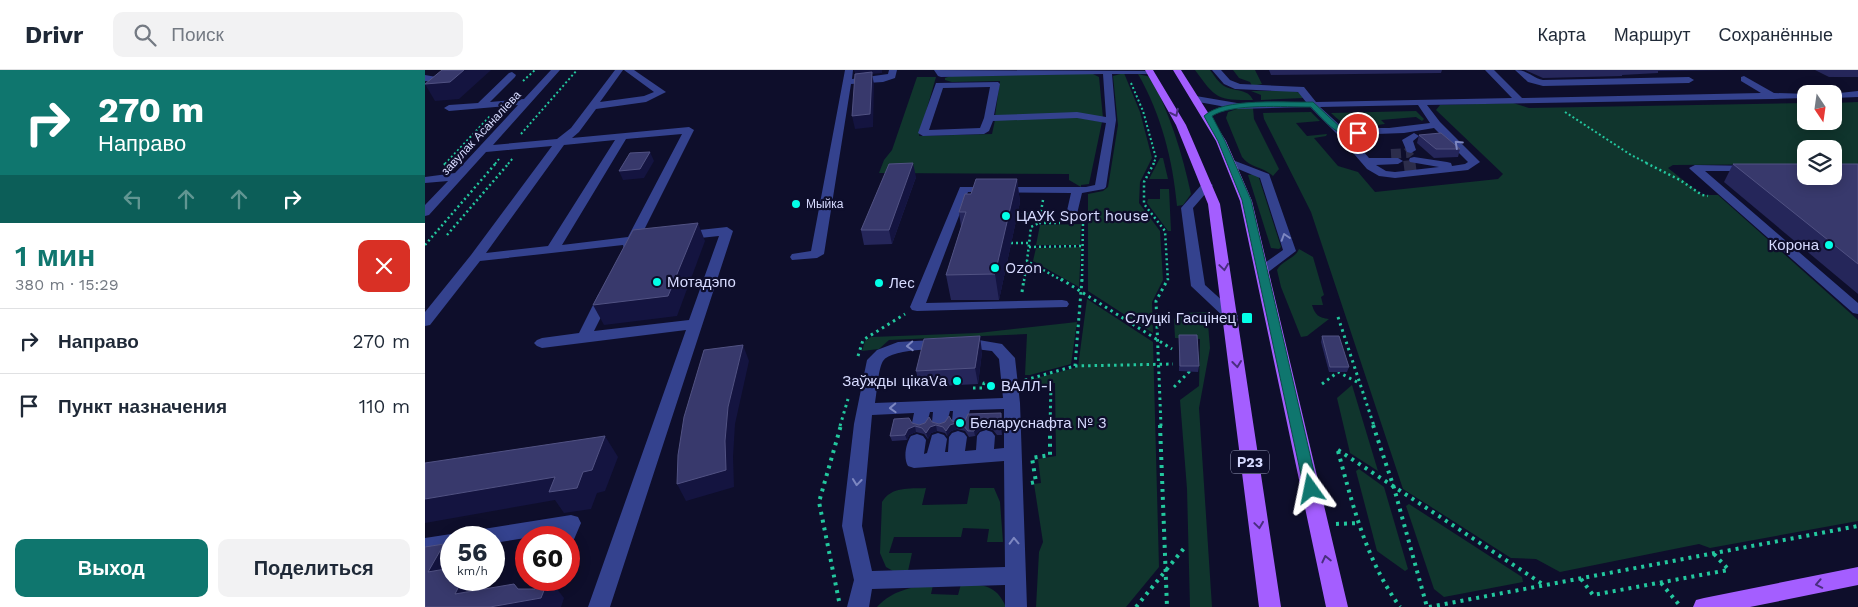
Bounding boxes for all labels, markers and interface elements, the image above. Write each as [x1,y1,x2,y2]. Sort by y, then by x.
search box [113,12,463,57]
text: Drivr [25,21,83,49]
icon: search [131,21,159,49]
text: Поиск [171,23,224,46]
text: Карта [1538,24,1586,45]
text: Маршрут [1614,24,1690,45]
text: Сохранённые [1718,24,1833,45]
north arrow [1797,85,1843,130]
map controls [1797,85,1842,185]
street label: завулак Асаналіева [438,88,524,178]
text: 270 m [98,89,204,131]
icon: right [15,90,80,155]
one-way arrow [1169,108,1179,117]
pin [1337,112,1379,154]
icon: arrive [1344,119,1372,147]
text: Направо [98,131,186,156]
button: layers [1797,140,1842,185]
one-way arrow [1454,141,1463,150]
icon: left [119,185,147,213]
icon: ahead [172,185,200,213]
icon: ahead [225,185,253,213]
icon: right [278,185,306,213]
place label: Мыйка [806,197,844,211]
marker: Мыйка [790,198,802,210]
place label: ЦАУК Sport house [1016,207,1149,225]
marker: ЦАУК Sport house [1000,210,1012,222]
one-way arrow [1281,233,1291,242]
place label: Корона [1769,236,1820,254]
text: 1 мин [15,238,95,273]
marker: Корона [1823,239,1835,251]
button: close [358,240,410,292]
place label: Ozon [1005,259,1042,277]
marker: Ozon [989,262,1001,274]
one-way arrow [1218,262,1228,271]
place label: Мотадэпо [667,273,736,291]
place label: Лес [889,274,915,292]
text: 380 m · 15:29 [15,275,119,294]
marker: Мотадэпо [651,276,663,288]
marker: Лес [873,277,885,289]
place label: Слуцкі Гасцінец [1125,309,1236,327]
marker: Слуцкі Гасцінец [1240,311,1254,325]
icon: right [15,327,43,355]
text: Направо [58,330,139,353]
text: 270 m [353,330,410,353]
one-way arrow [906,341,914,352]
one-way arrow [1231,361,1242,369]
place label: Заўжды цікаVа [842,372,948,390]
marker: Заўжды цікаVа [951,375,963,387]
place label: ВАЛЛ-І [1001,377,1052,395]
marker: ВАЛЛ-І [985,380,997,392]
icon: arrive [15,392,43,420]
text: Пункт назначения [58,395,227,418]
text: 110 m [359,395,410,418]
one-way arrow [889,403,896,413]
place label: Беларуснафта № 3 [970,414,1107,432]
marker: Беларуснафта № 3 [954,417,966,429]
road number: Р23 [1231,451,1269,474]
position arrow [1284,462,1336,514]
one-way arrow [852,478,863,486]
one-way arrow [1254,521,1264,530]
speed limit sign: 60 [515,526,580,591]
one-way arrow [1009,537,1019,544]
text: 56 [458,538,487,567]
button: Выход [15,539,208,597]
button: Поделиться [218,539,410,597]
one-way arrow [1321,555,1332,564]
text: km/h [457,564,488,578]
one-way arrow [1815,578,1823,589]

